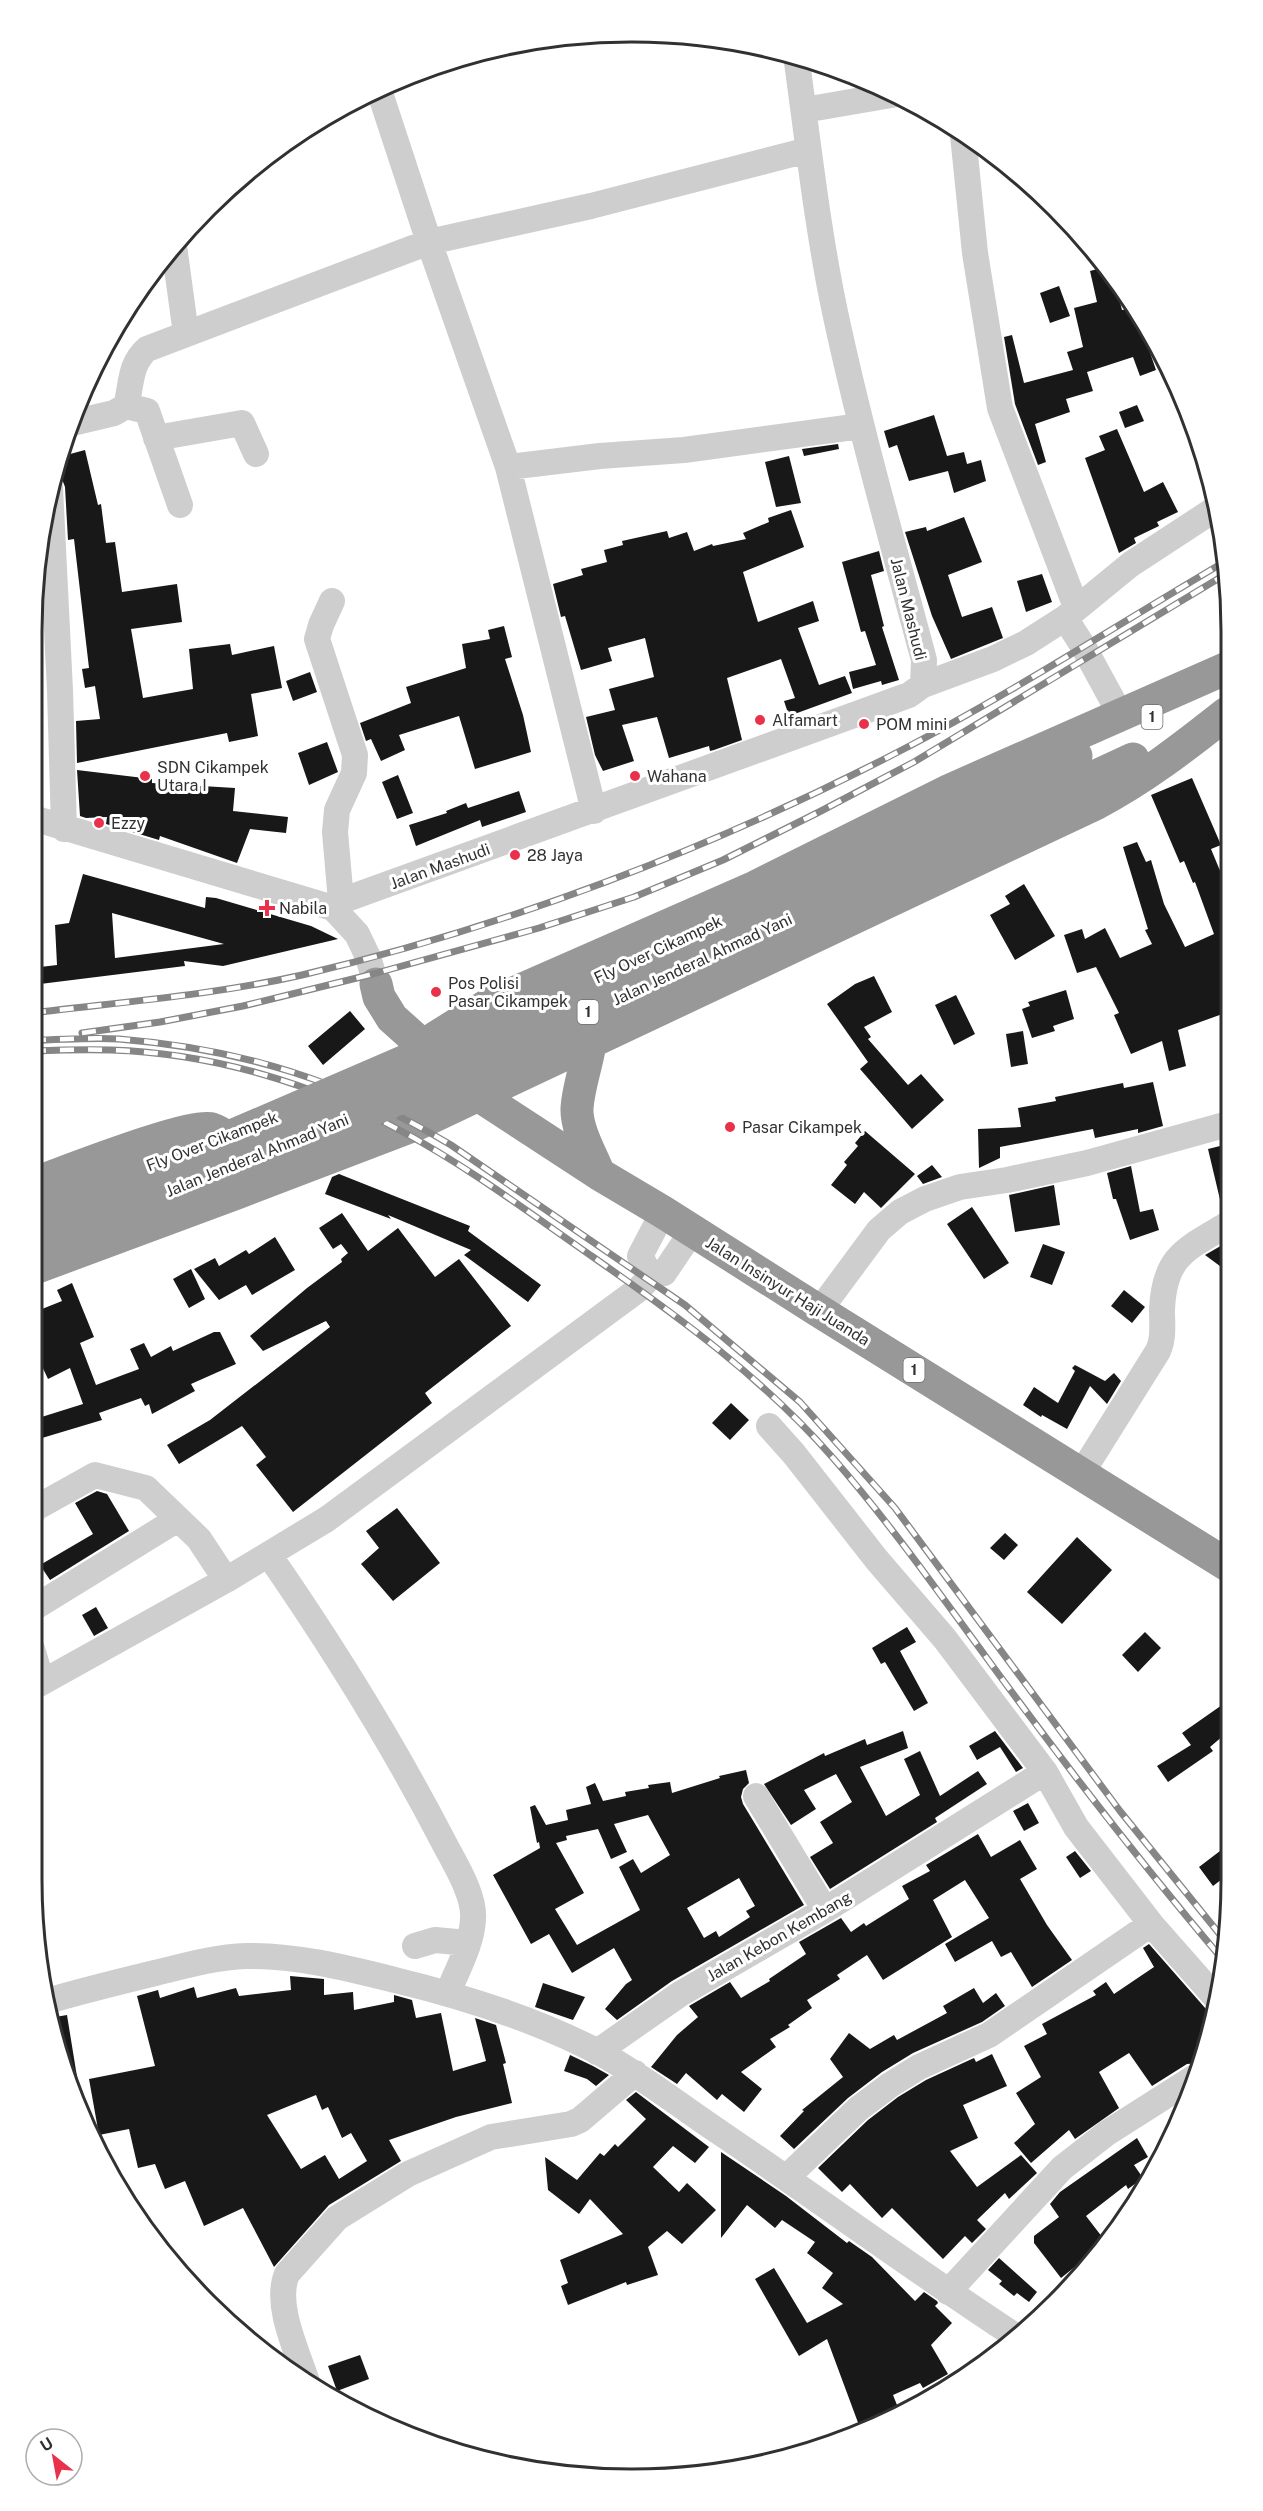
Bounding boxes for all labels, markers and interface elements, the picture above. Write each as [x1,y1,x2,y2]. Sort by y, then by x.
street label: Jalan Mashudi [887,556,930,662]
road number: 1 [1142,705,1162,729]
place label: Alfamart [772,711,838,730]
marker: Alfamart [753,713,767,727]
place label: POM mini [876,715,947,734]
marker: POM mini [857,717,871,731]
place label: SDN Cikampek Utara I [157,758,269,795]
place label: Wahana [647,767,707,786]
marker: SDN Cikampek Utara I [138,769,152,783]
marker: Wahana [628,769,642,783]
place label: Ezzy [111,814,145,833]
marker: Ezzy [92,816,106,830]
street label: Jalan Mashudi [388,840,493,893]
place label: 28 Jaya [527,846,583,865]
marker: 28 Jaya [508,848,522,862]
place label: Nabila [279,899,327,918]
marker: Nabila [260,901,274,915]
street label: Jalan Jenderal Ahmad Yani [609,909,795,1009]
street label: Fly Over Cikampek [591,911,725,988]
place label: Pos Polisi Pasar Cikampek [448,974,568,1011]
marker: Pos Polisi Pasar Cikampek [429,985,443,999]
road number: 1 [578,1000,598,1024]
street label: Fly Over Cikampek [144,1108,281,1175]
street label: Jalan Jenderal Ahmad Yani [163,1110,352,1201]
place label: Pasar Cikampek [742,1118,862,1137]
marker: Pasar Cikampek [723,1120,737,1134]
street label: Jalan Insinyur Haji Juanda [702,1233,873,1350]
road number: 1 [904,1358,924,1382]
street label: Jalan Kebon Kembang [704,1887,855,1986]
north arrow [24,2427,84,2487]
text: U [37,2433,56,2456]

